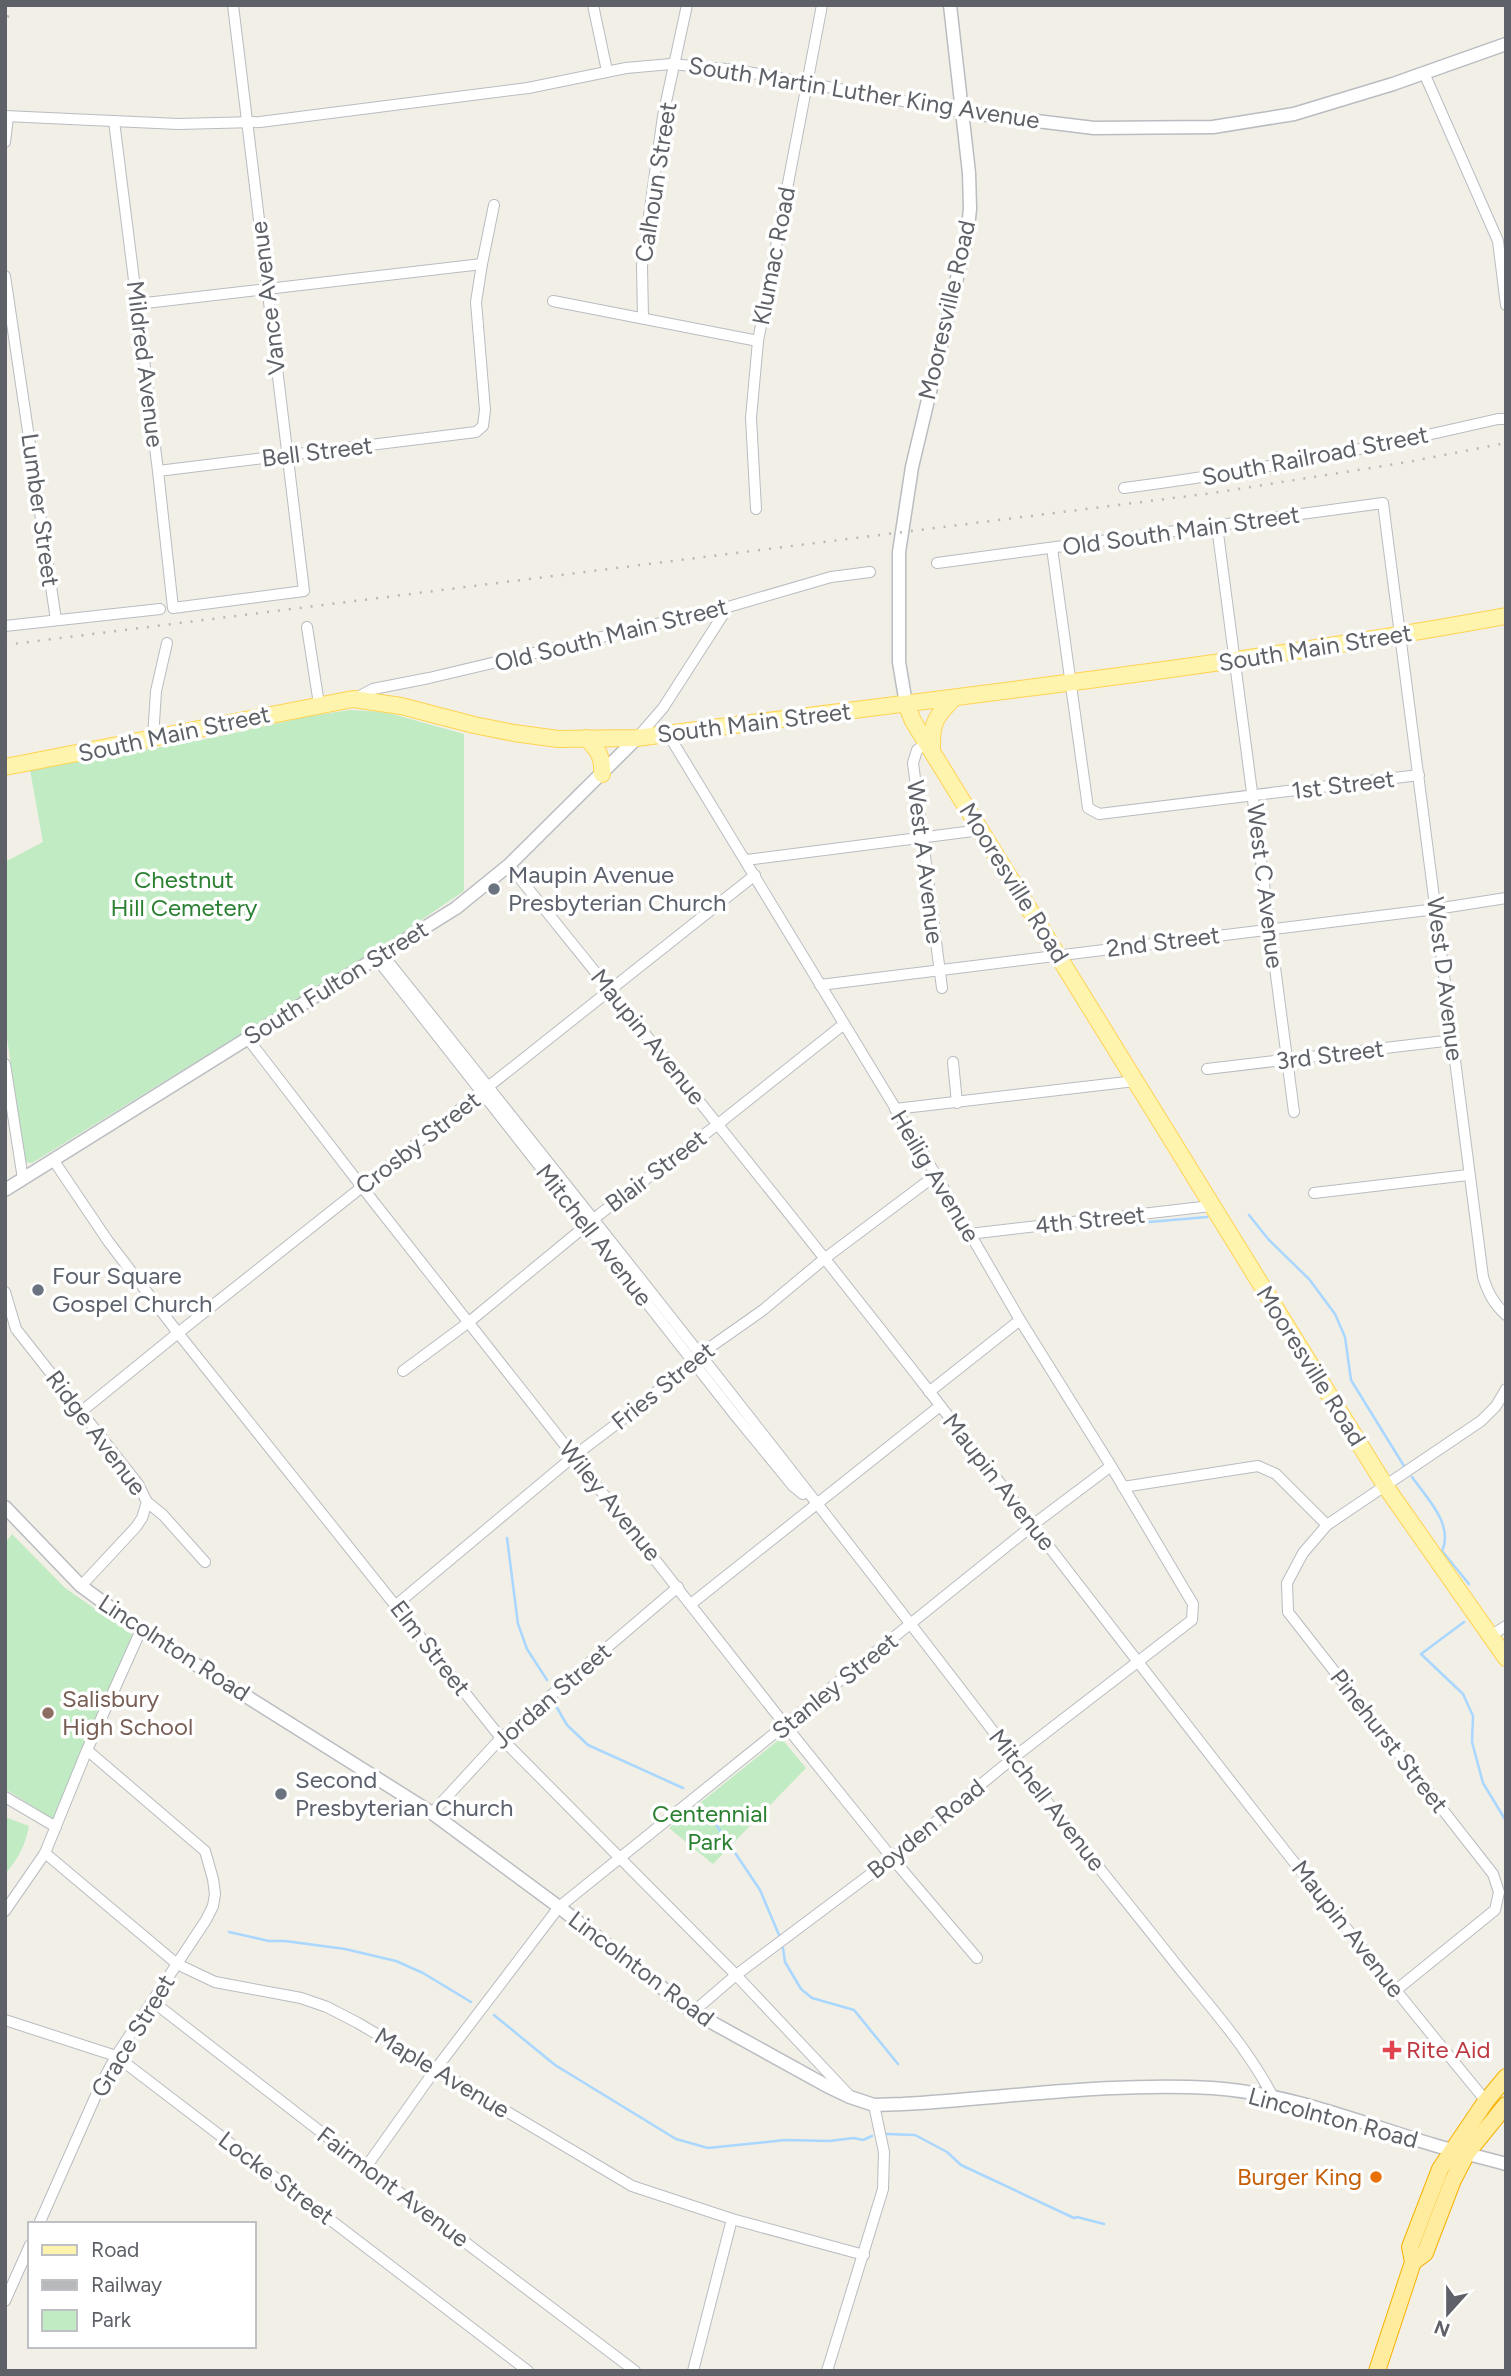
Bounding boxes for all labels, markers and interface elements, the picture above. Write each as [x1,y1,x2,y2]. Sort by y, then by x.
street label: South Martin Luther King Avenue [686,50,1042,135]
street label: Calhoun Street [629,100,683,264]
street label: Klumac Road [746,184,801,327]
street label: Mooresville Road [912,217,981,403]
street label: Vance Avenue [244,220,291,376]
street label: Mildred Avenue [121,279,170,449]
street label: South Railroad Street [1199,419,1431,492]
street label: Bell Street [260,430,374,473]
street label: Lumber Street [15,431,66,589]
street label: Old South Main Street [1061,500,1301,561]
street label: Old South Main Street [491,592,730,677]
street label: South Main Street [1216,618,1414,677]
street label: South Main Street [655,696,853,749]
street label: South Main Street [75,699,272,768]
street label: 1st Street [1290,764,1396,805]
street label: West A Avenue [901,778,950,945]
street label: Mooresville Road [954,797,1075,968]
street label: West C Avenue [1241,802,1290,970]
place label: Maupin Avenue Presbyterian Church [508,860,727,917]
park label: Chestnut Hill Cemetery [111,865,258,922]
marker: Maupin Avenue Presbyterian Church [486,881,502,897]
street label: West D Avenue [1421,895,1470,1063]
street label: South Fulton Street [238,914,433,1051]
street label: 2nd Street [1105,920,1221,963]
street label: Maupin Avenue [585,963,712,1110]
street label: 3rd Street [1274,1034,1385,1075]
street label: Crosby Street [350,1085,486,1200]
street label: Heilig Avenue [885,1105,986,1247]
street label: Blair Street [599,1123,712,1218]
street label: Mitchell Avenue [530,1158,659,1311]
street label: 4th Street [1033,1199,1146,1240]
place label: Four Square Gospel Church [52,1261,212,1318]
street label: Mooresville Road [1251,1280,1372,1451]
marker: Four Square Gospel Church [30,1282,46,1298]
street label: Fries Street [605,1335,720,1436]
street label: Ridge Avenue [40,1364,153,1501]
street label: Maupin Avenue [937,1407,1062,1556]
street label: Wiley Avenue [553,1435,668,1567]
street label: Lincolnton Road [93,1588,255,1707]
street label: Elm Street [384,1594,477,1701]
street label: Stanley Street [766,1626,903,1745]
street label: Jordan Street [487,1636,617,1755]
street label: Pinehurst Street [1324,1663,1454,1818]
place label: Salisbury High School [62,1684,193,1741]
marker: Salisbury High School [40,1705,56,1721]
street label: Mitchell Avenue [983,1723,1112,1876]
place label: Second Presbyterian Church [295,1765,514,1822]
street label: Boyden Road [861,1773,990,1885]
marker: Second Presbyterian Church [273,1786,289,1802]
park label: Centennial Park [652,1799,768,1856]
street label: Maupin Avenue [1286,1854,1411,2003]
street label: Lincolnton Road [563,1905,720,2033]
street label: Grace Street [85,1969,180,2102]
street label: Maple Avenue [370,2021,515,2124]
place label: Rite Aid [1406,2035,1491,2064]
marker: Rite Aid [1384,2042,1400,2058]
street label: Lincolnton Road [1245,2081,1421,2154]
street label: Fairmont Avenue [312,2120,475,2253]
street label: Locke Street [213,2125,340,2230]
place label: Burger King [1237,2162,1362,2191]
marker: Burger King [1368,2169,1384,2185]
legend [28,2222,256,2348]
text: Road [91,2237,139,2262]
text: Railway [91,2272,162,2297]
north arrow [1413,2278,1483,2348]
text: Park [91,2307,132,2332]
text: N [1431,2315,1453,2342]

